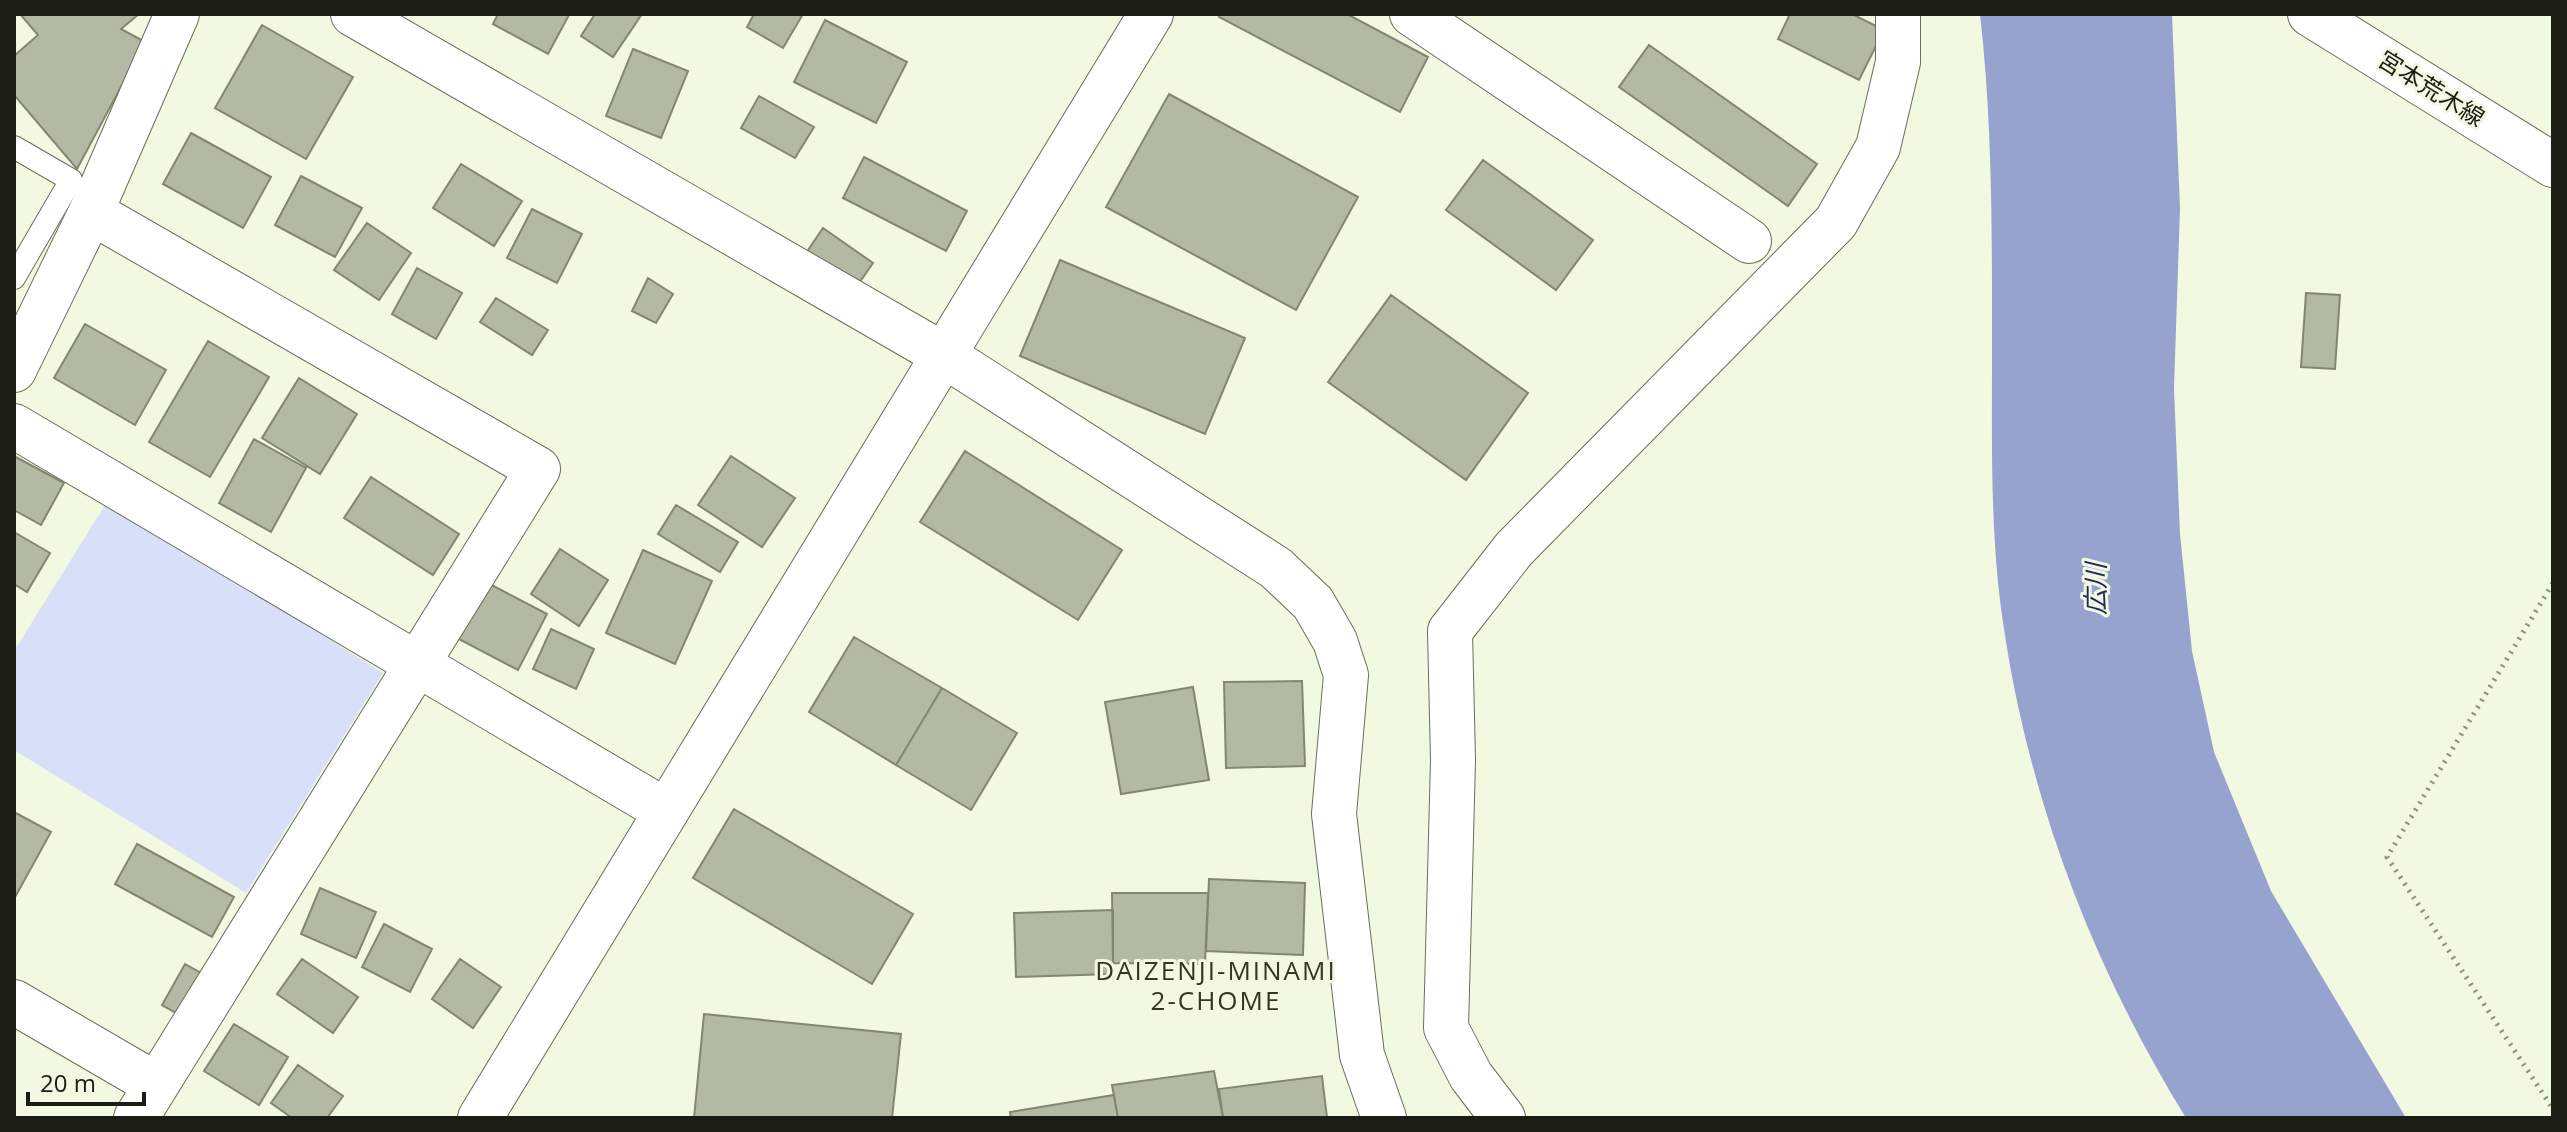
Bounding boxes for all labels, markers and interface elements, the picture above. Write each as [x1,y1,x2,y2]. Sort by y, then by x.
street label: 宮本荒木線 [2372,42,2491,134]
water label: 広川 [2077,560,2113,615]
district label: DAIZENJI-MINAMI 2-CHOME [1095,952,1337,1018]
scale bar [28,1056,144,1106]
text: 20 m [40,1066,96,1099]

